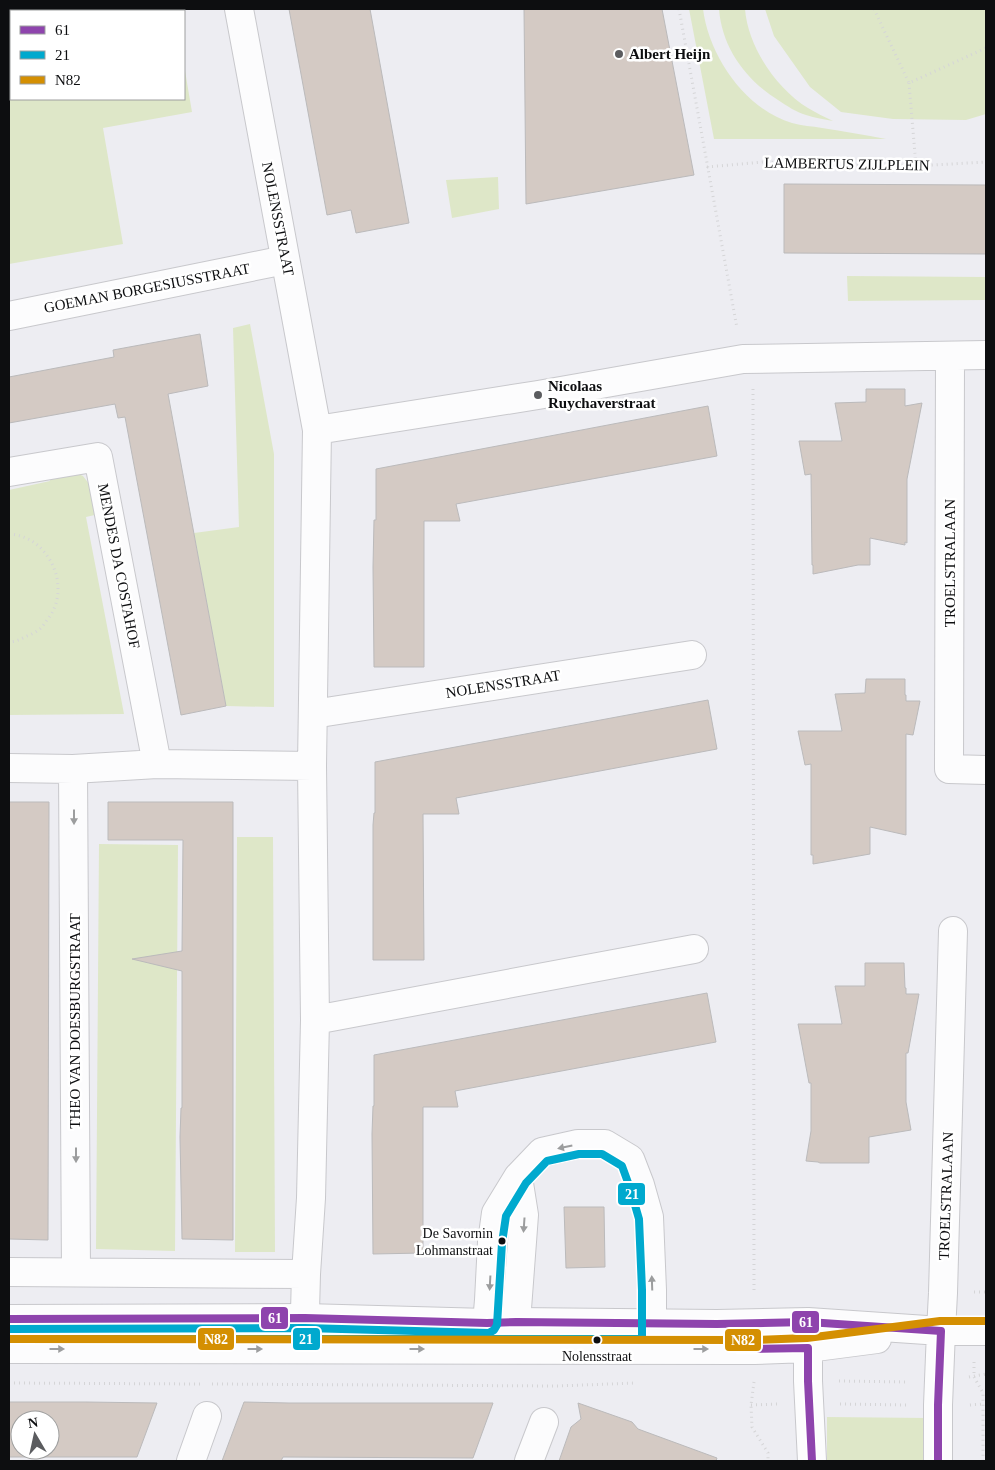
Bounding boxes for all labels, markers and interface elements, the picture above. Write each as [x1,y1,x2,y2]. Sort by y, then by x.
legend [10,10,185,100]
text: 61 [55,22,70,38]
place label: Albert Heijn [629,46,711,62]
text: 21 [55,47,70,63]
marker: Albert Heijn [613,48,625,60]
text: N82 [55,72,81,88]
street label: LAMBERTUS ZIJLPLEIN [764,155,930,173]
street label: NOLENSSTRAAT [259,161,297,277]
street label: GOEMAN BORGESIUSSTRAAT [43,260,251,316]
place label: Nicolaas Ruychaverstraat [548,378,655,411]
marker: Nicolaas Ruychaverstraat [532,389,544,401]
street label: MENDES DA COSTAHOF [95,482,143,650]
street label: TROELSTRALAAN [942,499,958,627]
street label: NOLENSSTRAAT [445,667,561,701]
one-way arrow [70,810,78,826]
street label: THEO VAN DOESBURGSTRAAT [67,913,83,1129]
street label: TROELSTRALAAN [936,1131,956,1260]
one-way arrow [556,1144,572,1152]
one-way arrow [72,1147,80,1163]
line badge: 21 [617,1182,646,1206]
text: 21 [625,1187,639,1202]
one-way arrow [519,1217,527,1233]
place label: De Savornin Lohmanstraat [416,1226,493,1258]
marker: De Savornin Lohmanstraat [497,1236,507,1246]
one-way arrow [485,1275,493,1291]
one-way arrow [648,1275,656,1291]
line badge: 61 [260,1306,289,1330]
line badge: 61 [791,1310,820,1334]
text: 61 [268,1311,282,1326]
text: 61 [799,1315,813,1330]
line badge: N82 [197,1327,235,1351]
line badge: 21 [292,1327,321,1351]
line badge: N82 [724,1328,762,1352]
text: N82 [204,1332,228,1347]
text: 21 [299,1332,313,1347]
text: N82 [731,1333,755,1348]
marker: Nolensstraat [592,1335,602,1345]
one-way arrow [247,1345,263,1353]
one-way arrow [410,1345,426,1353]
one-way arrow [693,1345,709,1353]
one-way arrow [50,1346,66,1354]
place label: Nolensstraat [562,1349,632,1364]
north arrow [10,1410,60,1460]
text: N [27,1414,39,1431]

